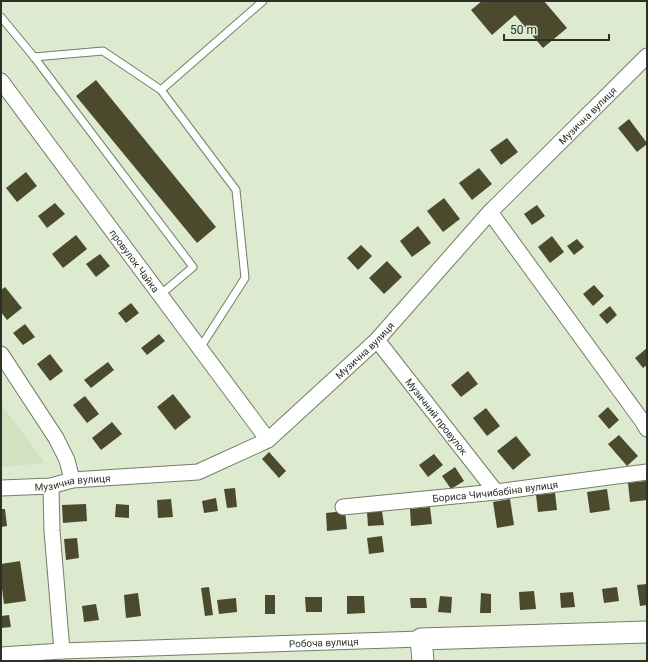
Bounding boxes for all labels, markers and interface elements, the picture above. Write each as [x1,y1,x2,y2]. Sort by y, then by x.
scale bar [504,16,609,42]
text: 50 m [510,23,537,37]
street label: Музична вулиця [556,84,618,146]
street label: провулок Чайка [108,227,162,294]
street label: Музична вулиця [333,320,396,381]
street label: Музичний провулок [404,376,470,457]
street label: Музична вулиця [34,472,111,492]
street label: Бориса Чичибабіна вулиця [432,478,559,504]
street label: Робоча вулиця [289,636,359,649]

